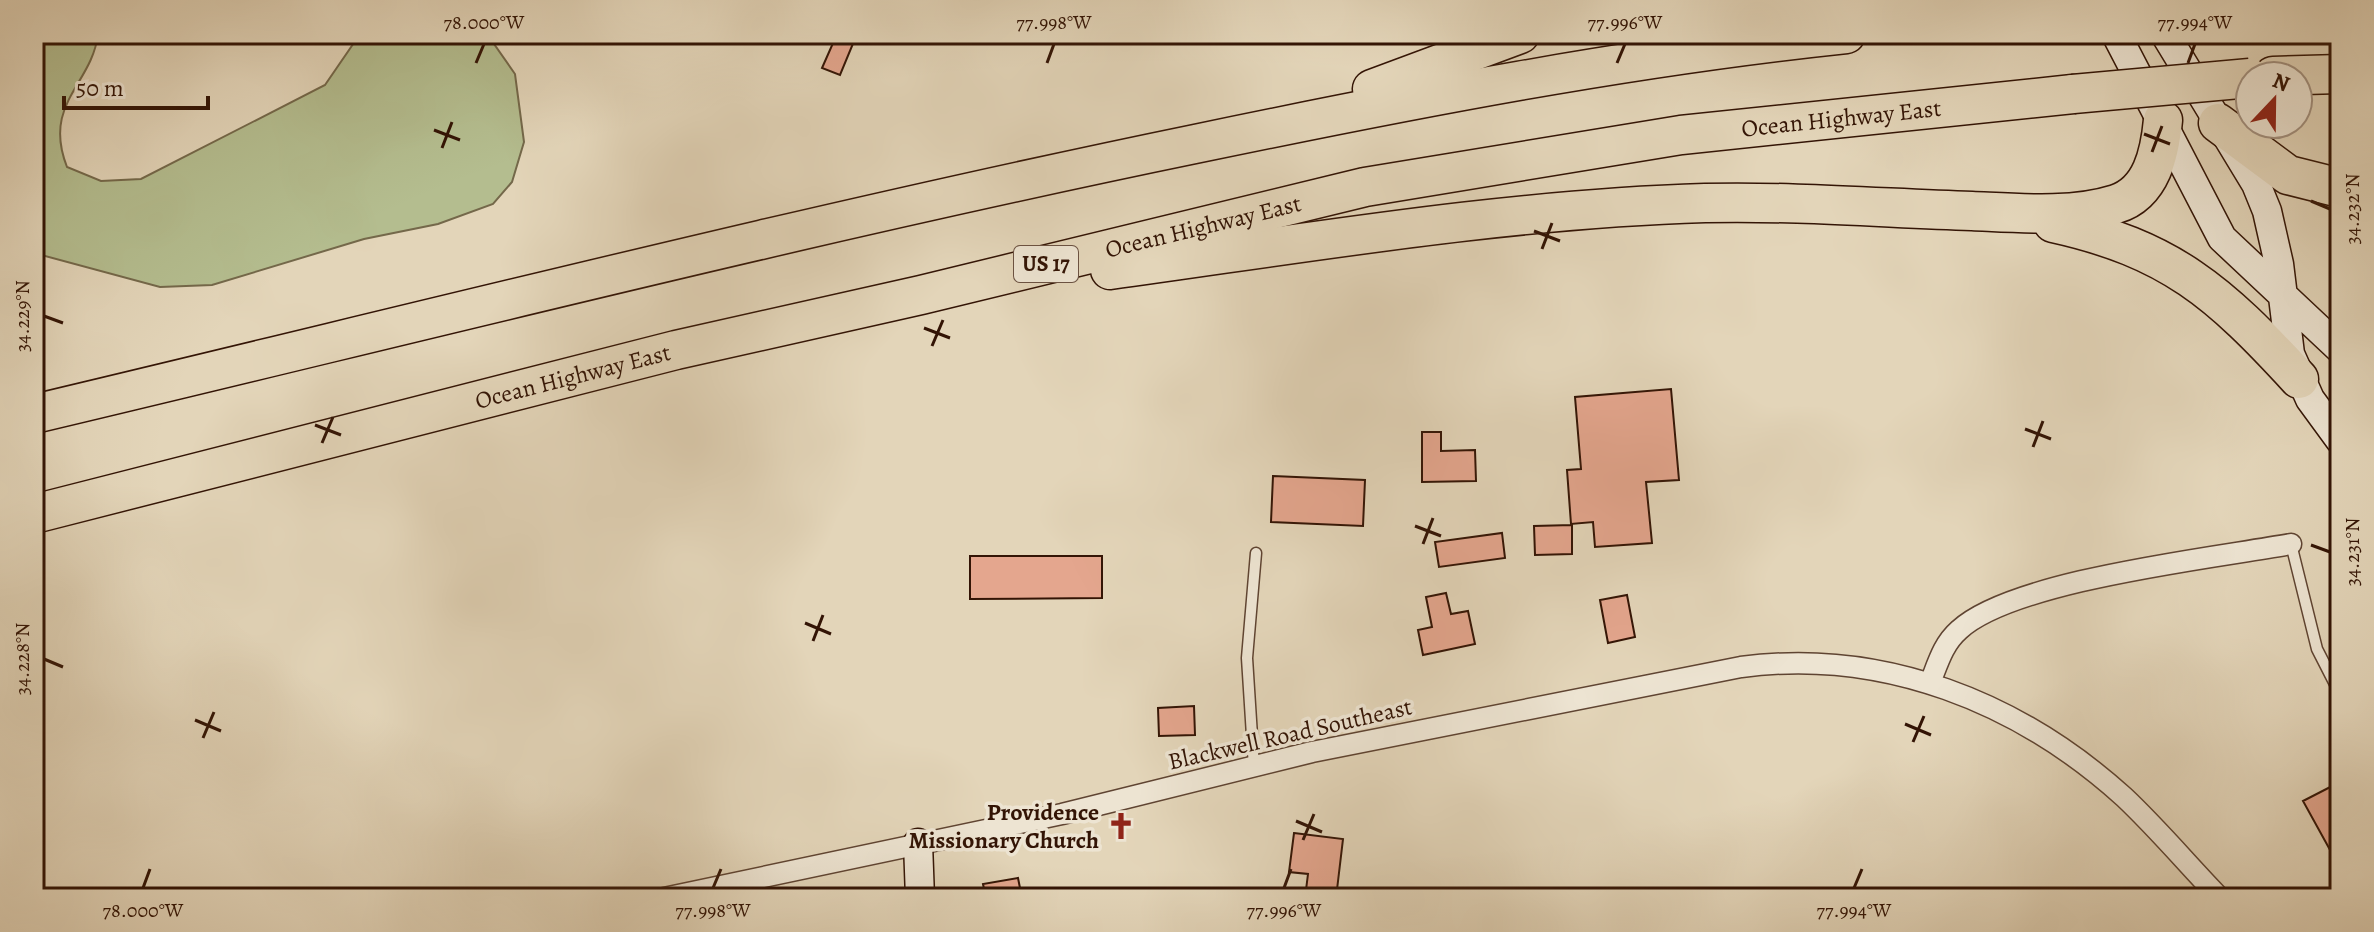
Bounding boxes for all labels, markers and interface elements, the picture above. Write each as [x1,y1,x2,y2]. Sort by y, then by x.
text: 78.000°W [444,9,525,36]
text: 77.998°W [1016,9,1092,36]
text: 77.996°W [1587,9,1663,36]
text: 77.994°W [2158,9,2233,36]
scale bar [64,60,208,110]
north arrow [2234,60,2314,140]
text: N [2268,65,2294,99]
text: 50 m [76,72,124,104]
street label: Ocean Highway East [1740,92,1943,145]
text: 34.232°N [2339,173,2366,245]
street label: Ocean Highway East [1102,187,1304,266]
road number: US 17 [1014,246,1078,282]
text: 34.229°N [9,280,36,352]
street label: Ocean Highway East [472,336,674,417]
text: 34.231°N [2339,518,2366,586]
text: 34.228°N [9,623,36,695]
street label: Blackwell Road Southeast [1165,690,1415,778]
place label: Providence Missionary Church [908,796,1099,856]
church icon: Providence Missionary Church [1106,811,1136,841]
text: 78.000°W [103,897,184,924]
text: 77.998°W [675,897,751,924]
text: 77.996°W [1246,897,1322,924]
text: 77.994°W [1817,897,1892,924]

